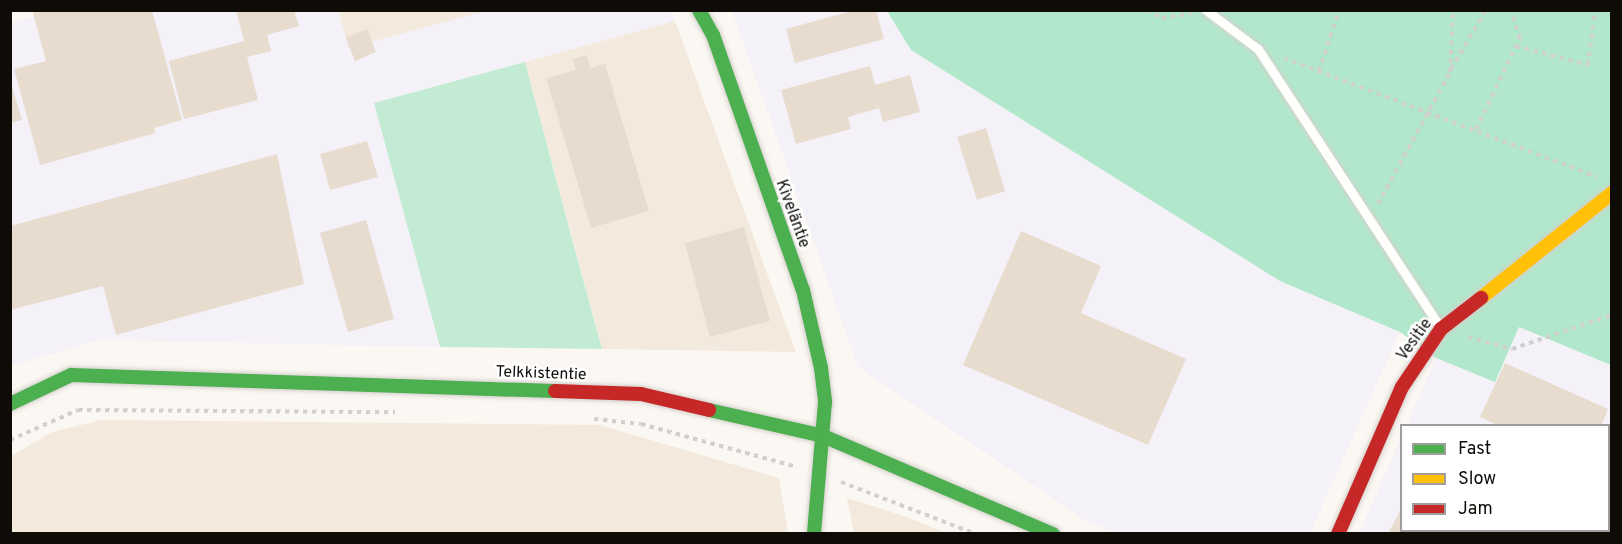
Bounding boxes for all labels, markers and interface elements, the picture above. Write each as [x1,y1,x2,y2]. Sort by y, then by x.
street label: Kiveläntie [771,177,813,251]
street label: Vesitie [1393,315,1437,365]
street label: Telkkistentie [495,363,587,385]
legend [1400,424,1610,532]
text: Fast [1458,438,1491,461]
text: Slow [1458,468,1496,491]
text: Jam [1458,498,1493,521]

